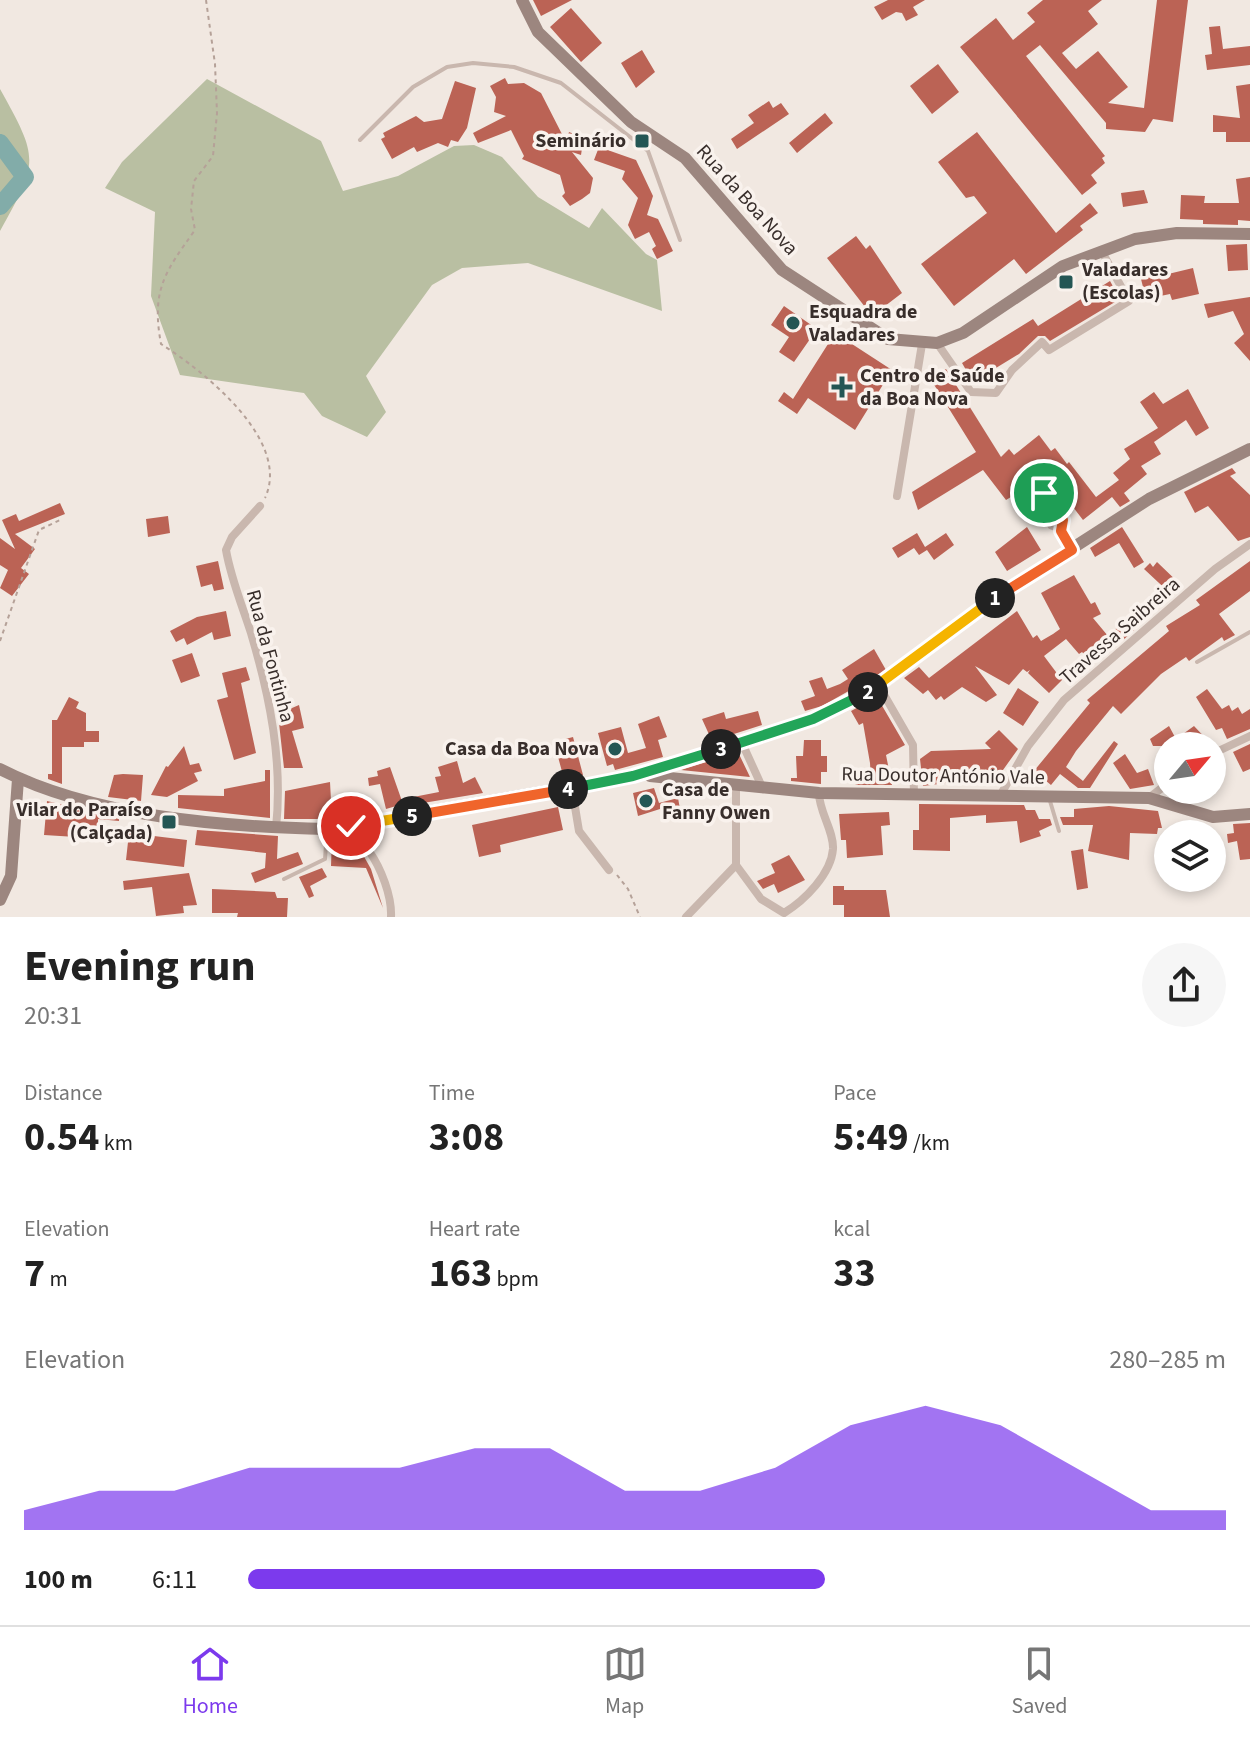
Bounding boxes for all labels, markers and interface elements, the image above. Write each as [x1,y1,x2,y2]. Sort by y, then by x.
place label: Seminário [535,127,626,155]
marker: Seminário [633,132,651,150]
street label: Rua da Boa Nova [690,138,804,262]
place label: Valadares (Escolas) [1081,256,1168,307]
marker: Valadares (Escolas) [1057,273,1075,291]
place label: Esquadra de Valadares [808,298,917,349]
marker: Esquadra de Valadares [784,314,802,332]
place label: Centro de Saúde da Boa Nova [860,362,1005,413]
marker: Centro de Saúde da Boa Nova [831,376,853,398]
pin [1010,459,1078,527]
icon: arrive [1022,471,1066,515]
street label: Travessa Saibreira [1054,571,1186,691]
pin: 1 [975,578,1015,618]
text: 1 [989,582,1001,614]
street label: Rua da Fontinha [239,586,301,726]
pin: 2 [848,672,888,712]
text: 2 [862,676,874,708]
pin: 3 [701,729,741,769]
north arrow [1154,732,1226,804]
map controls [1154,732,1226,892]
text: 3 [715,733,727,765]
place label: Casa da Boa Nova [445,735,599,763]
marker: Casa da Boa Nova [606,740,624,758]
street label: Rua Doutor António Vale [841,760,1045,792]
pin: 4 [548,769,588,809]
text: 4 [562,773,574,805]
place label: Casa de Fanny Owen [662,776,770,827]
pin [317,792,385,860]
marker: Casa de Fanny Owen [637,792,655,810]
place label: Vilar do Paraíso (Calçada) [15,796,153,847]
pin: 5 [392,796,432,836]
text: 5 [406,800,418,832]
icon: check [329,804,373,848]
marker: Vilar do Paraíso (Calçada) [160,813,178,831]
button: layers [1154,820,1226,892]
text: Evening run [24,935,256,998]
button: share [1142,943,1226,1027]
text: 20:31 [24,997,82,1034]
text: Distance [24,1077,102,1109]
text: Time [429,1077,475,1109]
text: Pace [833,1077,876,1109]
text: 0.54 [24,1109,99,1166]
text: 3:08 [429,1109,504,1166]
text: 5:49 [833,1109,909,1166]
text: km [99,1127,133,1159]
text: /km [909,1127,950,1159]
text: Elevation [24,1213,110,1245]
text: Heart rate [429,1213,520,1245]
text: kcal [833,1213,870,1245]
text: 7 [24,1245,45,1302]
text: 163 [429,1245,492,1302]
text: 33 [833,1245,876,1302]
text: m [45,1263,68,1295]
text: bpm [492,1263,539,1295]
text: Elevation [24,1341,125,1378]
text: 280–285 m [1109,1341,1226,1378]
text: 100 m [24,1561,93,1598]
text: 6:11 [152,1561,197,1598]
tab: Home [182,1642,238,1722]
tab: Map [603,1642,647,1722]
tab: Saved [1011,1642,1068,1722]

